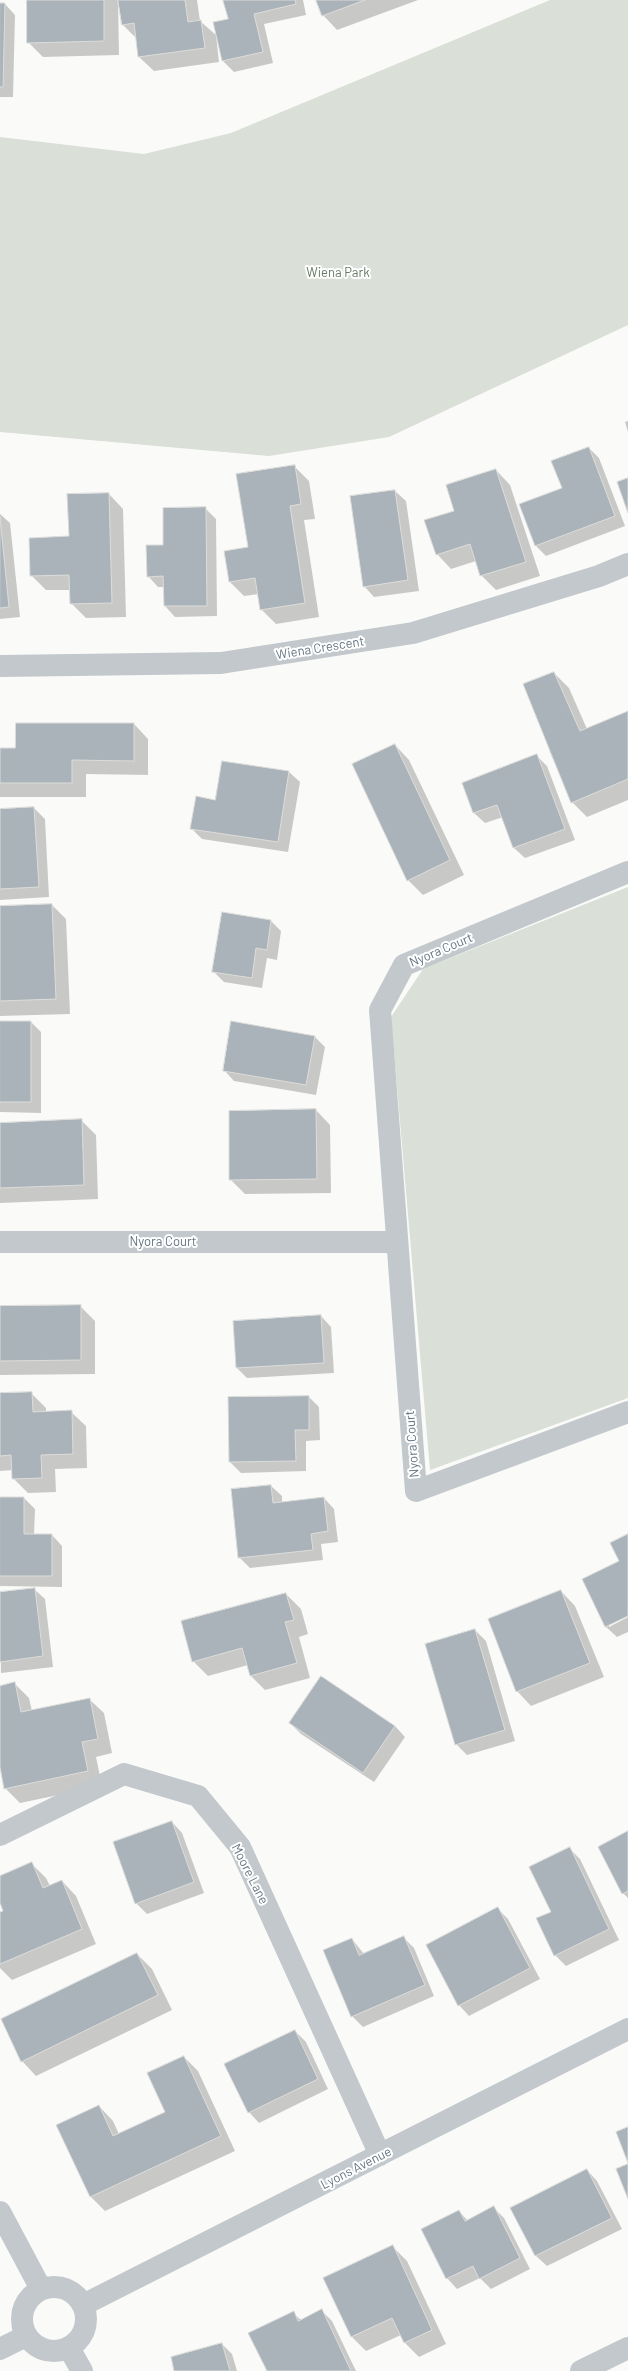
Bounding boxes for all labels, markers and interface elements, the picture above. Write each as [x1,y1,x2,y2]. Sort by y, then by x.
park label: Wiena Park [306,265,370,281]
street label: Wiena Crescent [275,633,365,663]
street label: Nyora Court [407,930,475,970]
street label: Nyora Court [129,1234,197,1250]
street label: Nyora Court [402,1410,422,1478]
street label: Moore Lane [228,1841,272,1907]
street label: Lyons Avenue [318,2144,394,2192]

